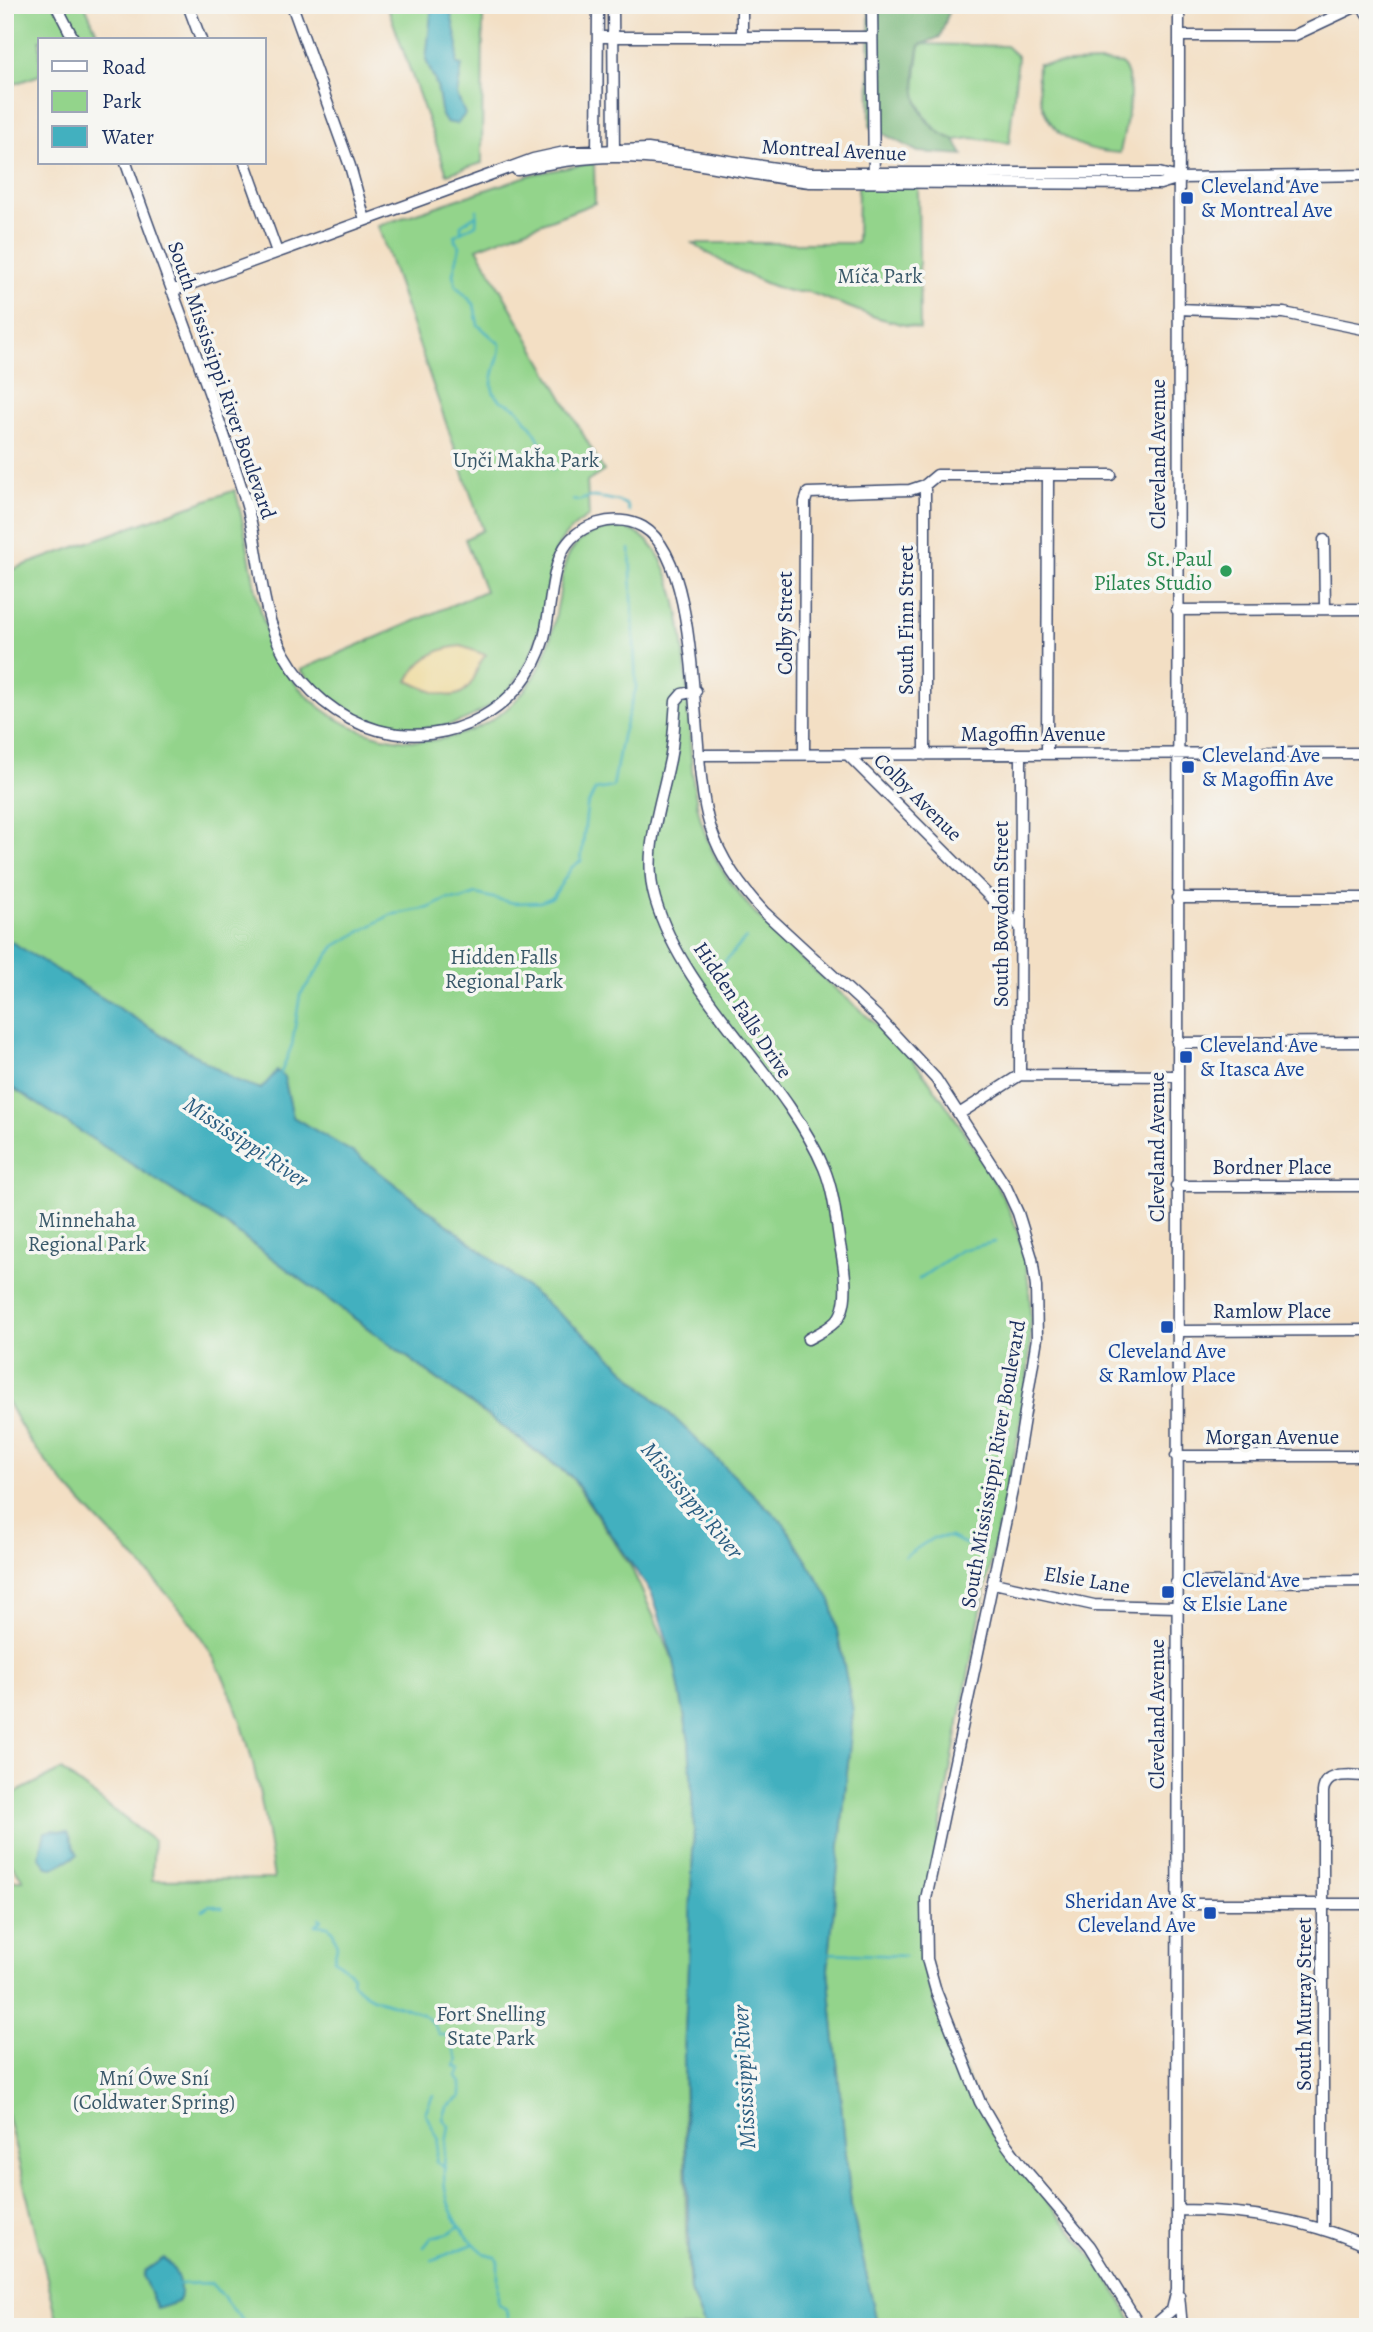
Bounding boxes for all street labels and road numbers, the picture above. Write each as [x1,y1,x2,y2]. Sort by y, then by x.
street label: Montreal Avenue [761,132,907,168]
street label: South Mississippi River Boulevard [161,237,283,523]
street label: Cleveland Avenue [1144,379,1172,529]
street label: South Finn Street [892,545,920,695]
street label: Colby Street [771,571,799,675]
street label: Magoffin Avenue [960,720,1106,748]
street label: Colby Avenue [868,747,968,847]
street label: South Bowdoin Street [987,821,1015,1007]
street label: Hidden Falls Drive [687,936,799,1084]
street label: Cleveland Avenue [1143,1072,1171,1222]
street label: Bordner Place [1212,1153,1332,1181]
street label: Ramlow Place [1213,1297,1331,1325]
street label: South Mississippi River Boulevard [954,1317,1032,1610]
street label: Morgan Avenue [1205,1423,1339,1451]
street label: Elsie Lane [1042,1559,1132,1601]
street label: Cleveland Avenue [1143,1639,1171,1789]
street label: South Murray Street [1290,1917,1318,2091]

